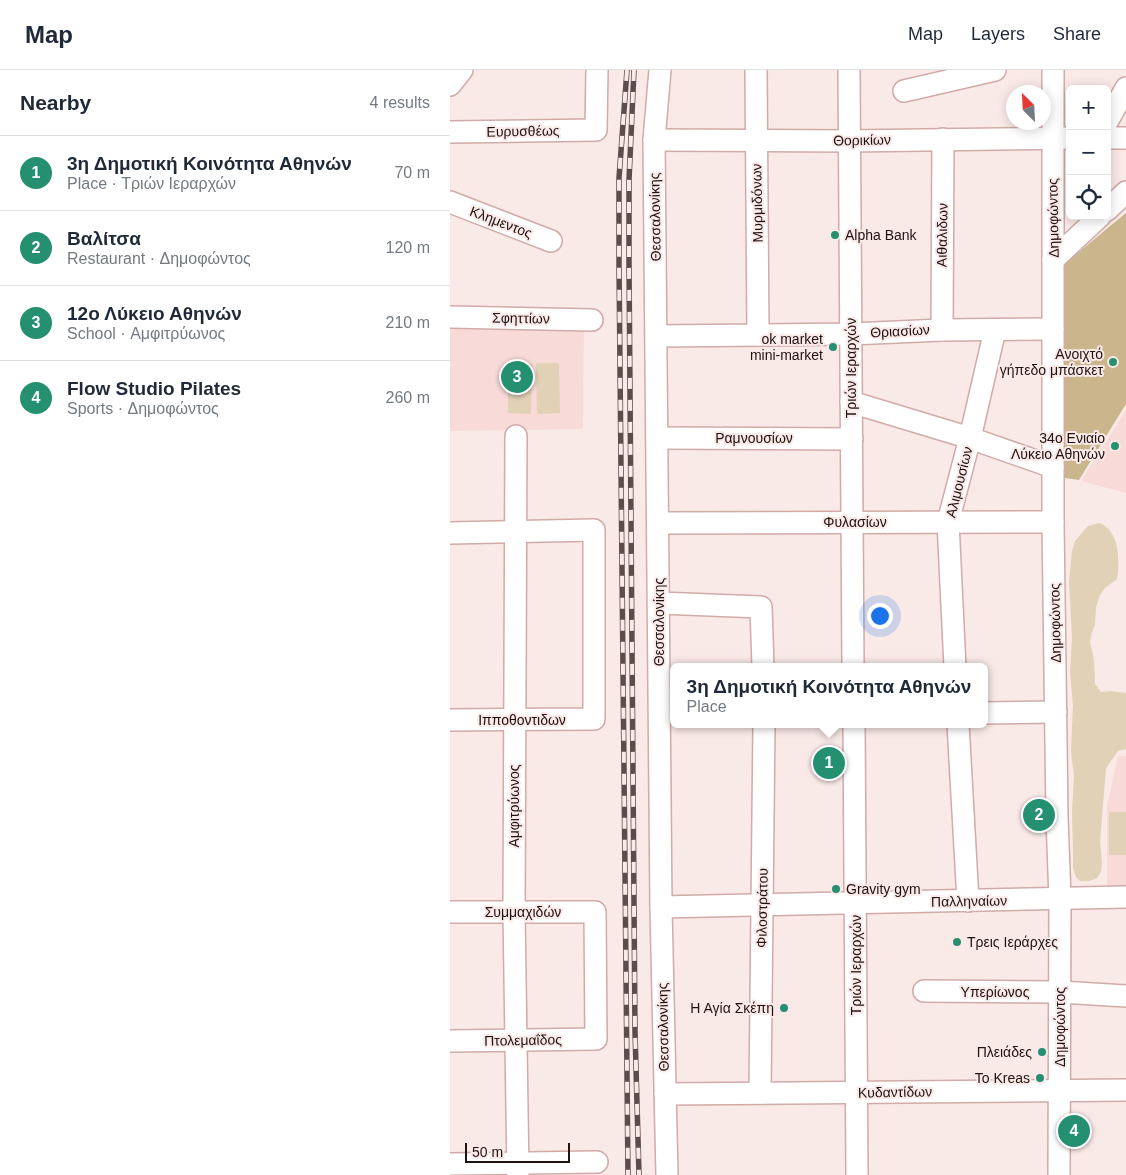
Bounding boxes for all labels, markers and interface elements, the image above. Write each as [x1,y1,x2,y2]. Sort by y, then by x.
text: Map [25,21,73,48]
text: Map [908,24,943,44]
text: Layers [971,24,1025,44]
text: Share [1053,24,1101,44]
north arrow [1006,85,1051,130]
map controls [1066,85,1111,220]
button: + [1066,85,1111,130]
text: Nearby [20,91,91,114]
text: 4 results [370,94,430,111]
street label: Ευρυσθέως [486,122,560,140]
button: − [1066,130,1111,175]
street label: Θορικίων [833,131,891,149]
text: 3η Δημοτική Κοινότητα Αθηνών [67,153,352,174]
street label: Μυρμιδόνων [748,163,766,243]
text: 1 [32,164,40,181]
text: 70 m [394,164,430,181]
street label: Θεσσαλονίκης [646,172,664,262]
text: Place · Τριών Ιεραρχών [67,175,236,192]
button: locate [1066,175,1111,220]
street label: Δημοφώντος [1044,178,1062,258]
street label: Κλημεντος [468,203,535,241]
street label: Αιθαλιδων [933,203,951,267]
place label: Alpha Bank [845,227,918,243]
text: Βαλίτσα [67,228,141,249]
marker: Alpha Bank [829,229,841,241]
text: 2 [32,239,40,256]
text: 120 m [386,239,430,256]
text: Restaurant · Δημοφώντος [67,250,251,267]
text: 12ο Λύκειο Αθηνών [67,303,242,324]
street label: Σφηττίων [492,309,550,327]
text: 3 [32,314,40,331]
text: 210 m [386,314,430,331]
street label: Τριών Ιεραρχών [843,318,859,418]
street label: Θριασίων [870,321,930,341]
text: School · Αμφιτρύωνος [67,325,225,342]
place label: ok market mini-market [750,331,823,363]
marker: ok market mini-market [827,341,839,353]
place label: Ανοιχτό γήπεδο μπάσκετ [1000,346,1103,378]
marker: Ανοιχτό γήπεδο μπάσκετ [1107,356,1119,368]
pin: 3 [501,358,533,396]
text: Flow Studio Pilates [67,378,241,399]
text: 4 [32,389,40,406]
text: 260 m [386,389,430,406]
text: Sports · Δημοφώντος [67,400,219,417]
street label: Ραμνουσίων [715,430,793,446]
place label: 34ο Ενιαίο Λύκειο Αθηνών [1011,430,1105,462]
marker: 34ο Ενιαίο Λύκειο Αθηνών [1109,440,1121,452]
street label: Αλιμουσίων [942,445,976,519]
street label: Φυλασίων [823,514,887,530]
street label: Θεσσαλονίκης [651,577,667,666]
street label: Δημοφώντος [1046,583,1064,663]
your location [867,603,893,629]
popup [670,663,988,728]
text: 3η Δημοτική Κοινότητα Αθηνών [687,676,971,697]
text: Place [687,698,727,715]
street label: Ιπποθοντιδων [478,712,566,728]
pin: 1 [813,744,845,782]
street label: Αμφιτρύωνος [506,764,522,848]
pin: 2 [1023,796,1055,834]
street label: Φιλοστράτου [753,868,771,948]
place label: Gravity gym [846,881,921,897]
marker: Gravity gym [830,883,842,895]
street label: Παλληναίων [931,892,1007,910]
street label: Συμμαχιδών [485,904,561,920]
street label: Τριών Ιεραρχών [848,915,864,1015]
place label: Τρεις Ιεράρχες [967,934,1058,950]
marker: Τρεις Ιεράρχες [951,936,963,948]
street label: Θεσσαλονίκης [654,982,672,1072]
street label: Υπερίωνος [961,984,1030,1000]
street label: Δημοφώντος [1052,987,1068,1067]
place label: Η Αγία Σκέπη [690,1000,774,1016]
marker: Η Αγία Σκέπη [778,1002,790,1014]
street label: Πτολεμαΐδος [484,1031,562,1049]
place label: Πλειάδες [977,1044,1032,1060]
marker: Πλειάδες [1036,1046,1048,1058]
place label: To Kreas [975,1070,1030,1086]
marker: To Kreas [1034,1072,1046,1084]
street label: Κυδαντίδων [858,1083,932,1101]
pin: 4 [1058,1112,1090,1150]
scale bar [465,1140,570,1163]
text: 50 m [472,1144,503,1160]

